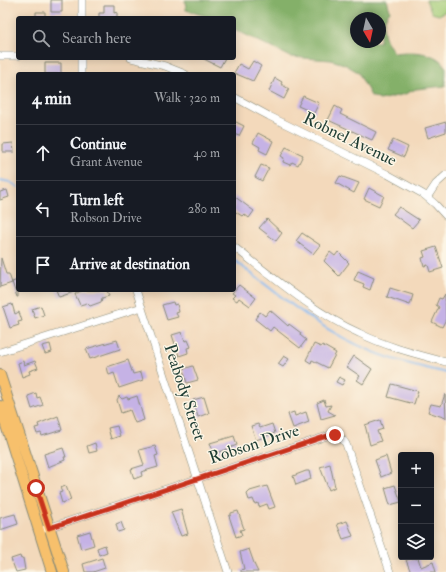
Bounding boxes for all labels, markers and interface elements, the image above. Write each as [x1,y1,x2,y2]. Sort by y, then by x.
north arrow [350,12,386,48]
search box [16,16,236,60]
icon: search [30,27,52,49]
text: Search here [62,29,131,48]
text: 4 min [32,88,71,109]
text: Walk · 320 m [154,90,220,106]
street label: Robnel Avenue [300,107,400,171]
text: Continue [70,135,126,154]
icon: ahead [32,142,54,164]
text: 40 m [194,145,220,161]
text: Grant Avenue [70,154,142,170]
text: Turn left [70,191,124,210]
icon: left [32,198,54,220]
text: 280 m [188,201,220,217]
text: Robson Drive [70,210,142,226]
icon: arrive [32,254,54,276]
text: Arrive at destination [70,255,190,274]
street label: Peabody Street [159,341,211,444]
street label: Robson Drive [206,420,302,468]
route end [326,426,344,444]
map controls [398,452,434,560]
button: + [398,452,434,488]
route start [27,479,45,497]
button: − [398,488,434,524]
button: layers [398,524,434,560]

